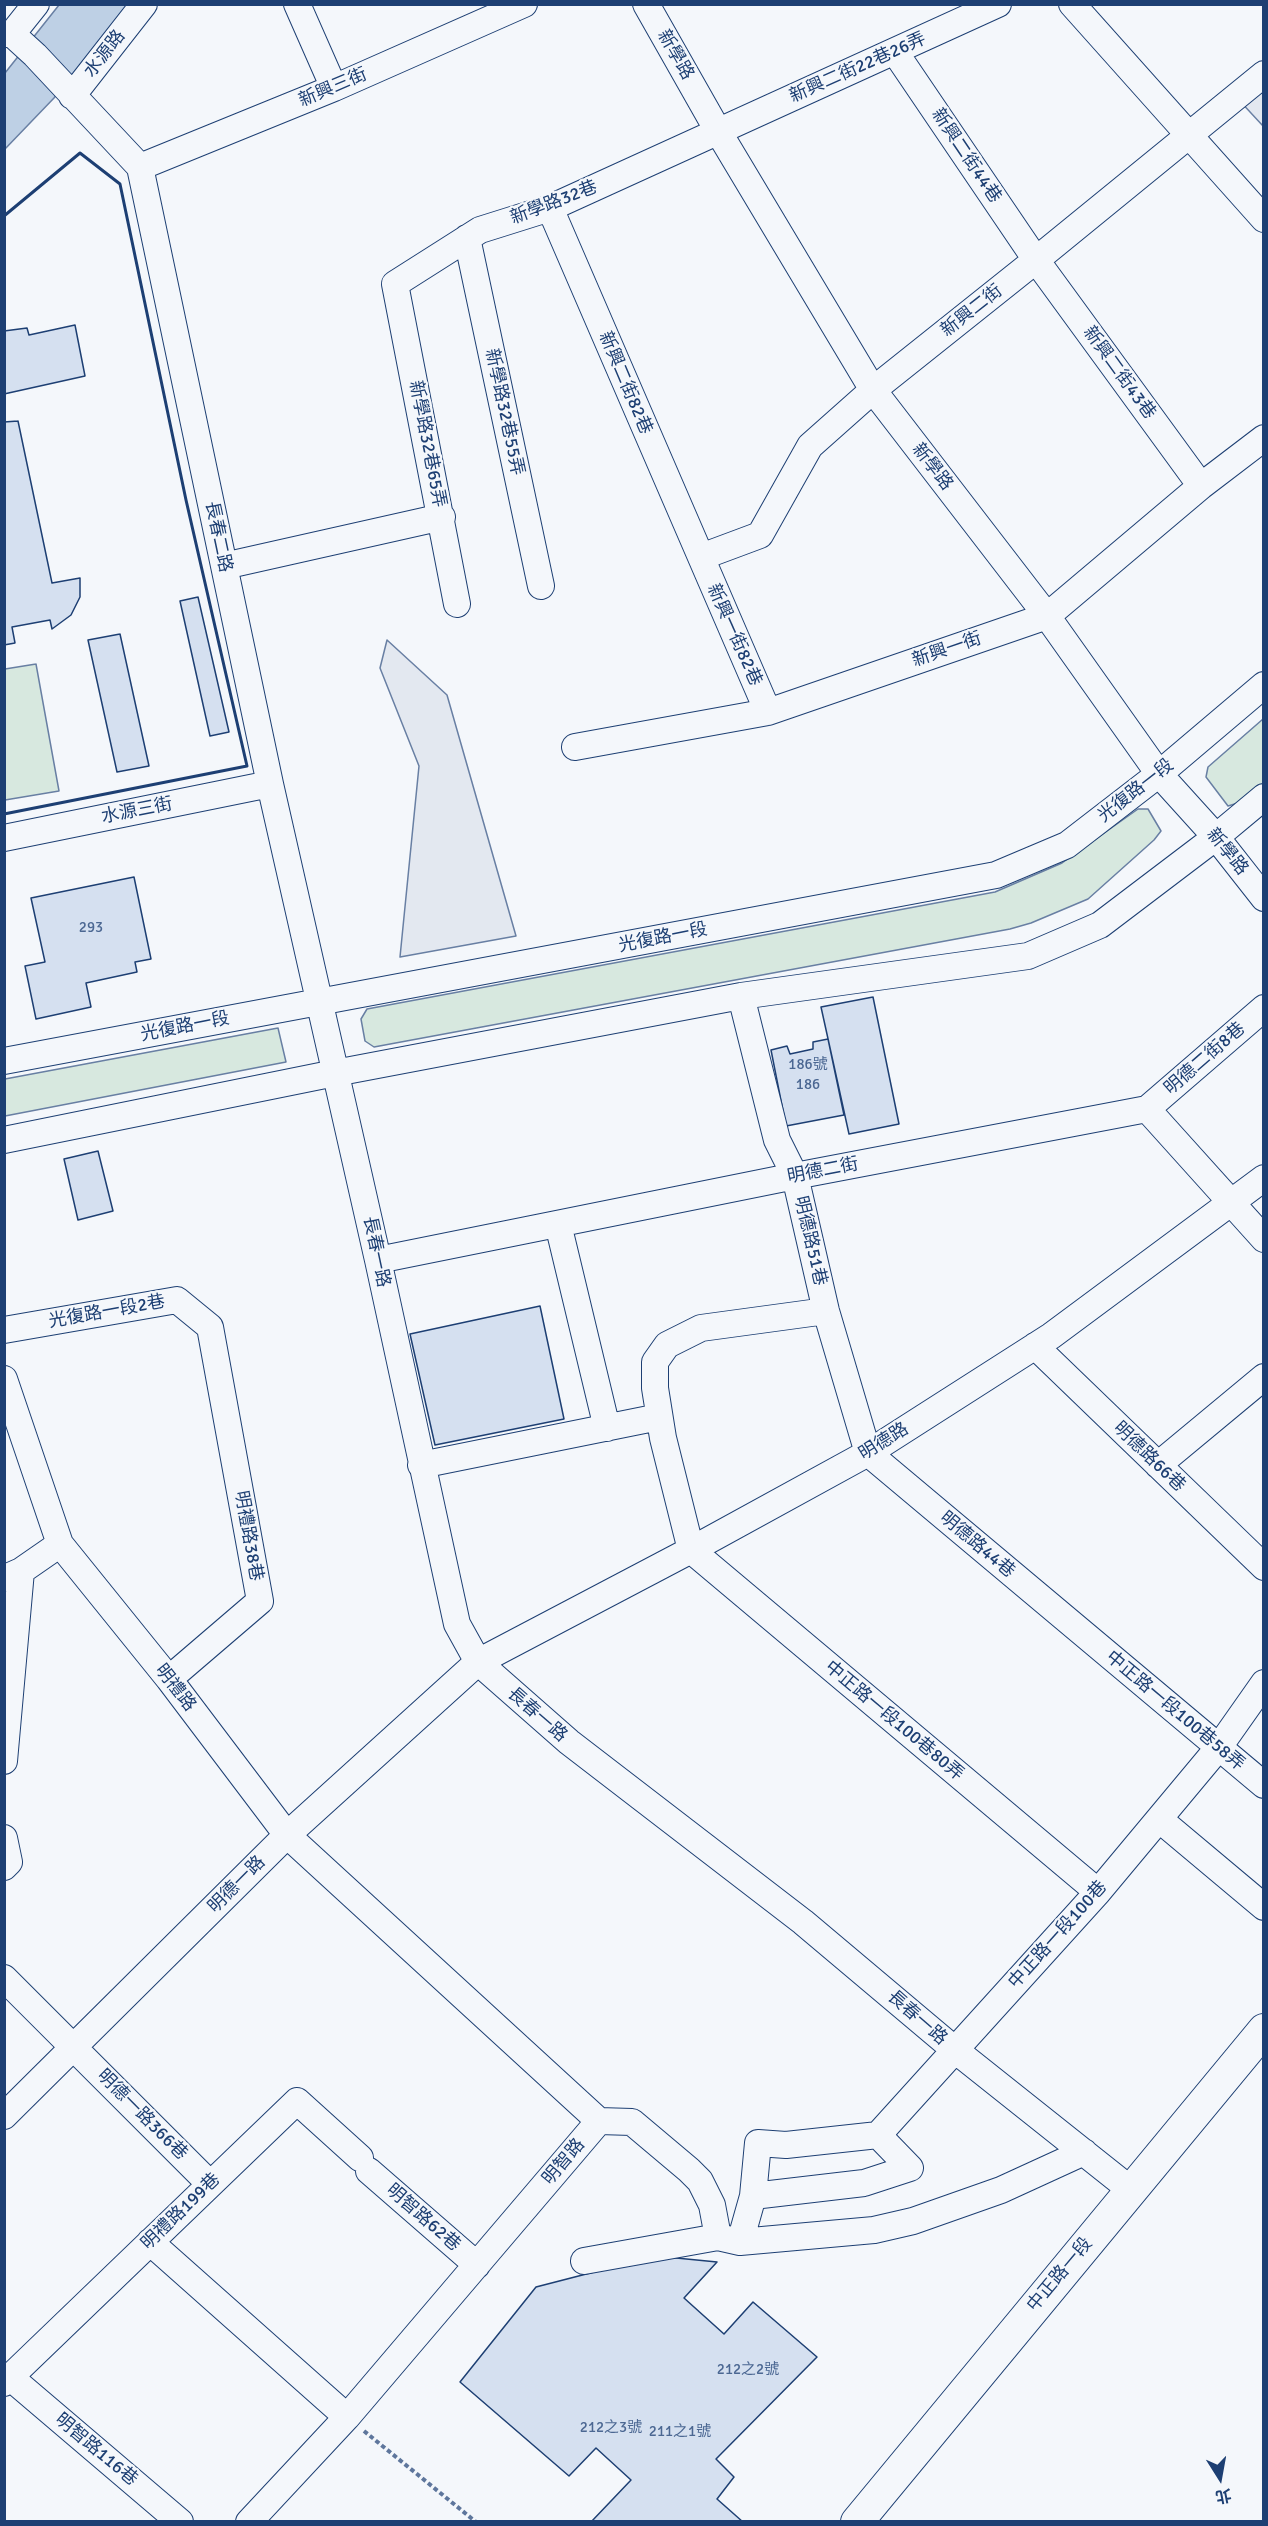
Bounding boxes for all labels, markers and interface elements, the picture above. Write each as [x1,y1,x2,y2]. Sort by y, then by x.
street label: 水源路 [80,26,130,82]
street label: 新學路 [652,26,698,84]
street label: 新興二街22巷26弄 [787,28,929,108]
street label: 新興三街 [296,64,370,112]
street label: 新興二街44巷 [926,105,1006,207]
street label: 新學路32巷 [507,177,601,229]
street label: 新興二街 [937,280,1007,342]
street label: 新興二街43巷 [1078,322,1160,424]
street label: 新興二街82巷 [594,328,656,438]
street label: 新學路32巷55弄 [480,347,528,477]
street label: 新學路32巷65弄 [404,379,450,509]
street label: 新學路 [907,439,957,495]
street label: 長春二路 [200,500,236,574]
street label: 新興一街82巷 [702,581,766,689]
street label: 新興一街 [909,628,985,672]
street label: 光復路一段 [1094,755,1178,827]
street label: 水源三街 [100,794,174,828]
street label: 新學路 [1202,824,1252,880]
house number: 293 [79,919,103,937]
street label: 光復路一段 [617,919,709,957]
street label: 光復路一段 [139,1008,231,1046]
street label: 明德二街8巷 [1160,1018,1250,1100]
house number: 186號 [788,1056,828,1074]
house number: 186 [796,1076,820,1094]
street label: 明德二街 [786,1154,860,1188]
street label: 明德路51巷 [789,1194,831,1288]
street label: 長春一路 [358,1215,394,1289]
street label: 光復路一段2巷 [47,1291,167,1333]
street label: 明德路66巷 [1109,1417,1189,1497]
street label: 明德路 [855,1419,913,1465]
street label: 明禮路38巷 [229,1489,267,1583]
street label: 明德路44巷 [935,1507,1019,1583]
street label: 中正路一段100巷58弄 [1101,1647,1249,1775]
street label: 中正路一段100巷80弄 [820,1657,968,1785]
street label: 明禮路 [150,1660,200,1716]
street label: 長春一路 [503,1683,571,1747]
street label: 明德一路 [204,1852,270,1918]
street label: 中正路一段100巷 [1004,1877,1112,1993]
street label: 長春一路 [883,1986,951,2050]
street label: 明德一路366巷 [92,2065,192,2165]
street label: 明智路 [538,2134,590,2190]
street label: 明禮路199巷 [137,2169,225,2255]
street label: 明智路62巷 [381,2180,465,2256]
street label: 中正路一段 [1023,2234,1097,2316]
house number: 212之2號 [717,2361,779,2379]
street label: 明智路116巷 [50,2409,142,2491]
house number: 212之3號 [580,2419,642,2437]
house number: 211之1號 [649,2423,711,2441]
north arrow [1190,2448,1250,2508]
text: 北 [1214,2484,1233,2507]

